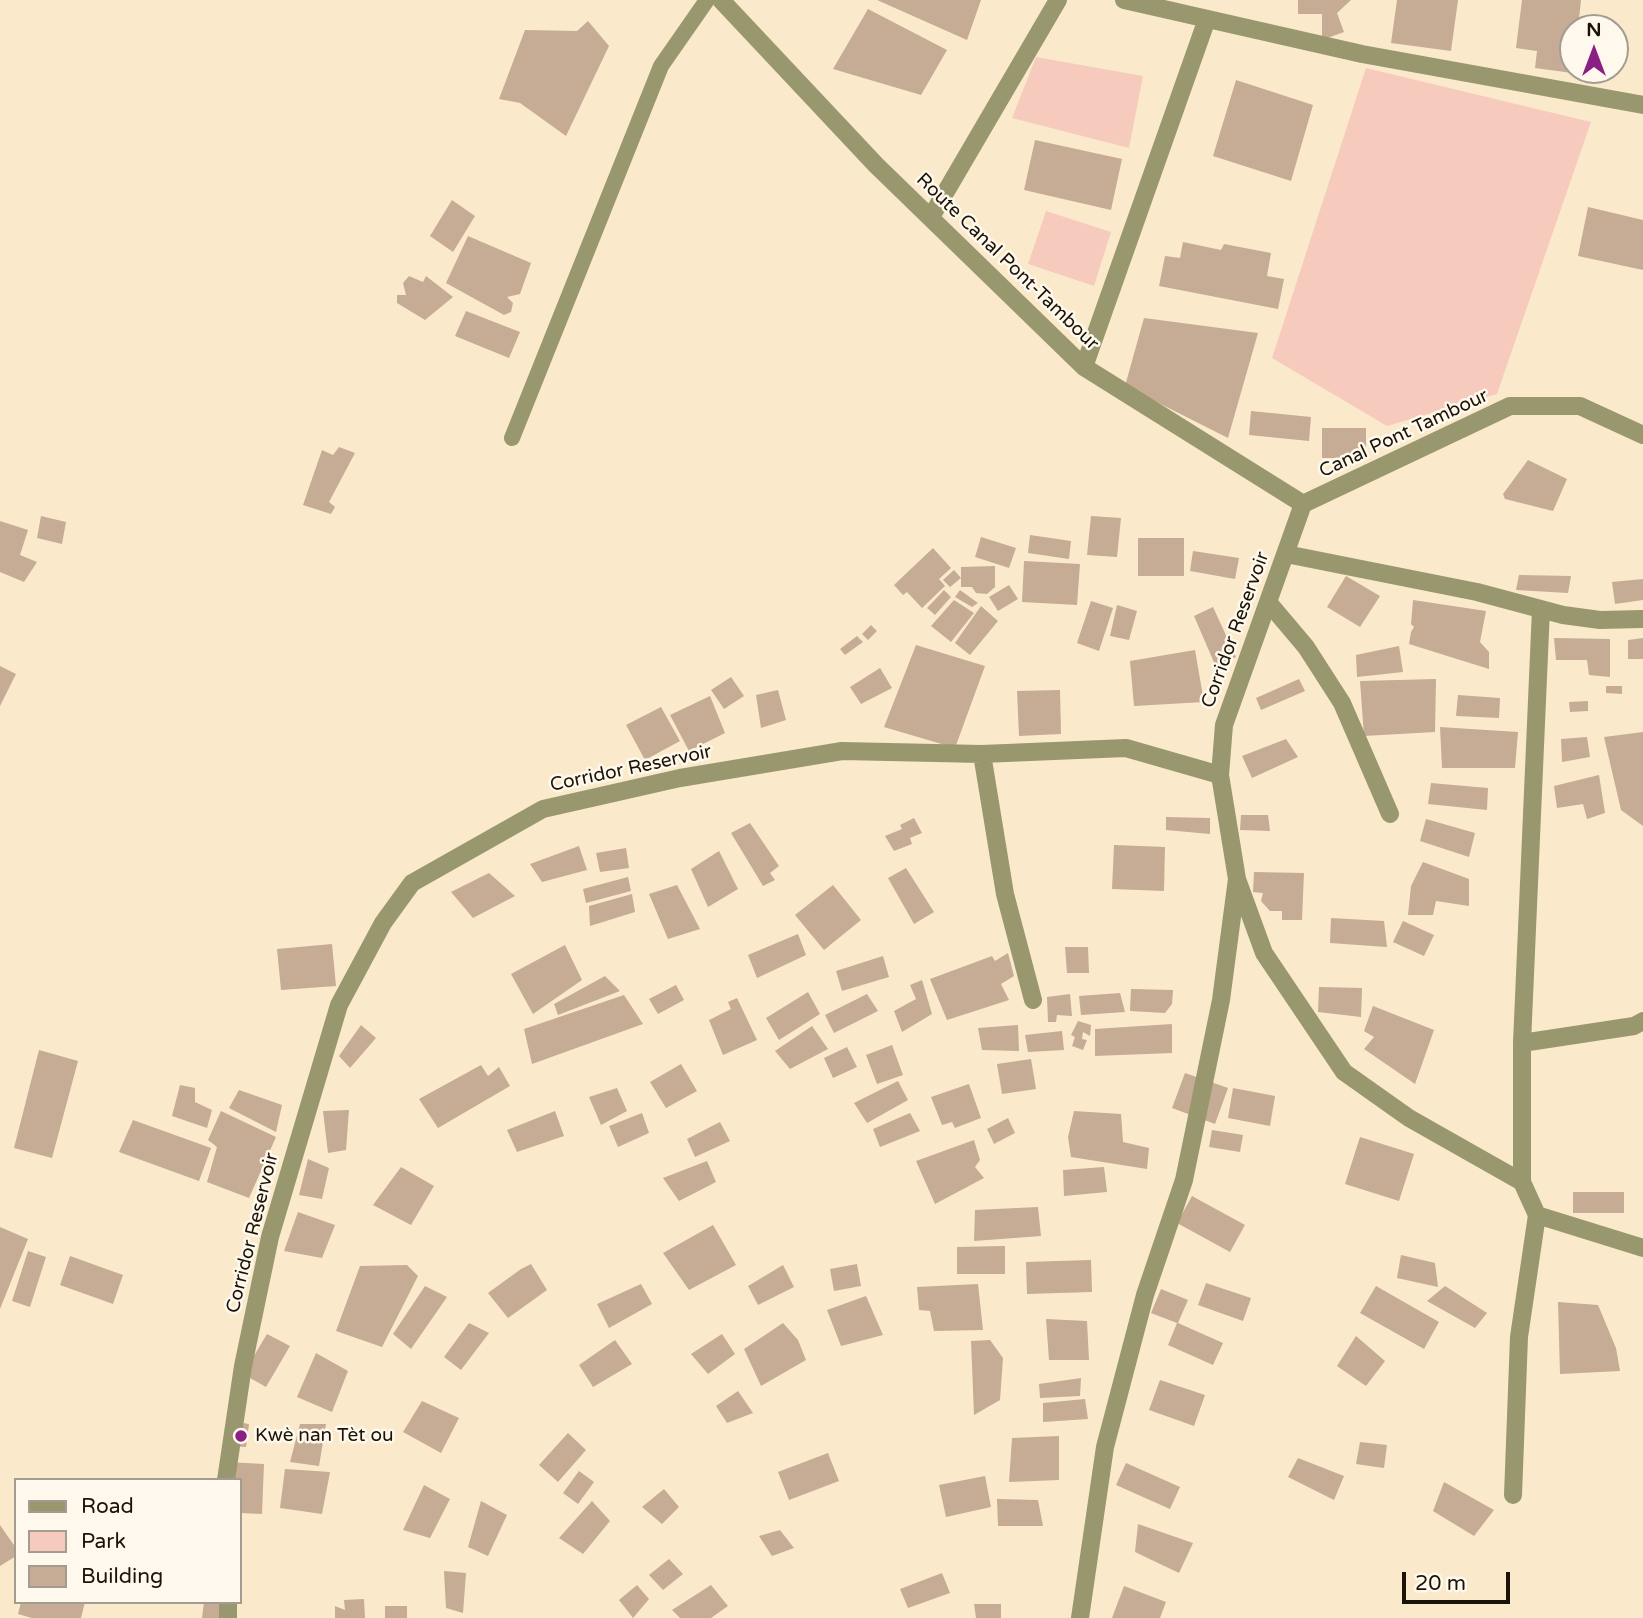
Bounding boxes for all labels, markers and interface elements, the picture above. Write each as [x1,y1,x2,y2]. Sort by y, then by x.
north arrow [1559,14,1629,84]
text: N [1586,19,1602,41]
street label: Route Canal Pont-Tambour [911,169,1103,355]
street label: Canal Pont Tambour [1316,385,1492,483]
street label: Corridor Reservoir [1197,549,1275,711]
street label: Corridor Reservoir [548,741,714,797]
street label: Corridor Reservoir [222,1150,284,1316]
place label: Kwè nan Tèt ou [255,1425,394,1447]
marker: Kwè nan Tèt ou [233,1428,249,1444]
legend [14,1478,242,1604]
text: Road [81,1494,134,1519]
text: Park [81,1529,126,1554]
scale bar [1405,1558,1514,1602]
text: Building [81,1564,163,1589]
text: 20 m [1415,1571,1466,1596]

